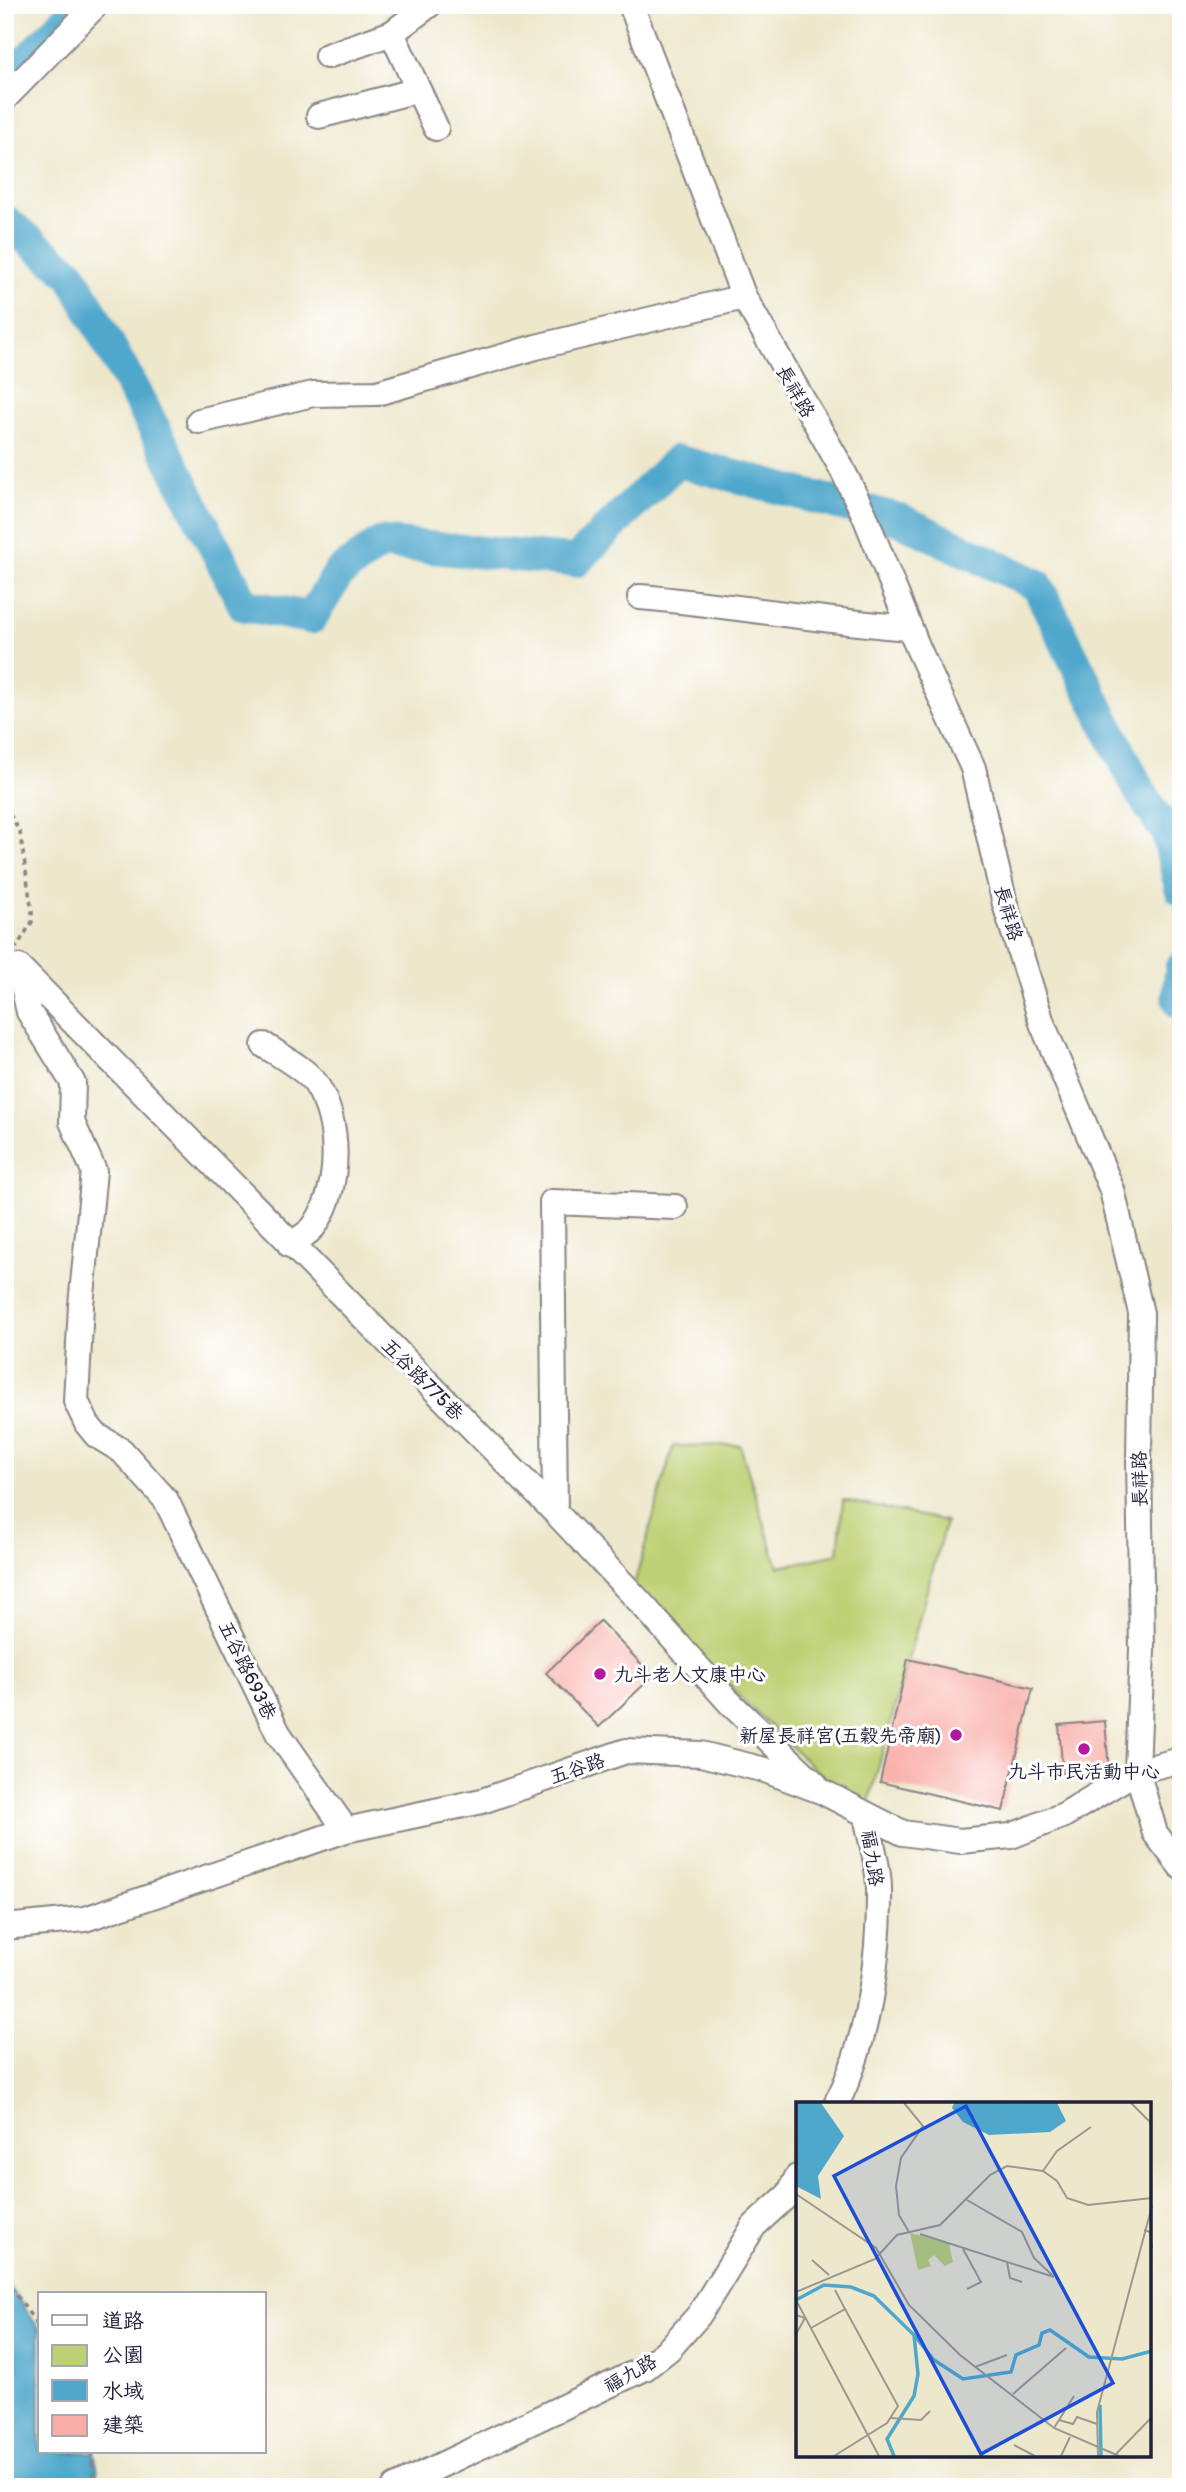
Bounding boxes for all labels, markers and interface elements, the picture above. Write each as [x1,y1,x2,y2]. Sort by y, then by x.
street label: 長祥路 [770,361,820,422]
street label: 長祥路 [989,883,1027,944]
street label: 五谷路775巷 [376,1334,468,1426]
street label: 長祥路 [1128,1450,1152,1508]
street label: 五谷路693巷 [213,1617,281,1724]
place label: 九斗老人文康中心 [614,1663,766,1687]
marker: 九斗老人文康中心 [592,1666,608,1682]
place label: 新屋長祥宮(五穀先帝廟) [739,1724,942,1748]
marker: 新屋長祥宮(五穀先帝廟) [948,1727,964,1743]
marker: 九斗市民活動中心 [1076,1741,1092,1757]
street label: 五谷路 [546,1748,608,1790]
place label: 九斗市民活動中心 [1008,1760,1160,1784]
street label: 福九路 [856,1828,888,1888]
inset map [796,2102,1151,2457]
legend [38,2292,266,2454]
text: 道路 [102,2308,144,2335]
text: 公園 [102,2342,144,2369]
street label: 福九路 [600,2349,661,2399]
text: 水域 [102,2378,144,2405]
text: 建築 [102,2412,144,2439]

